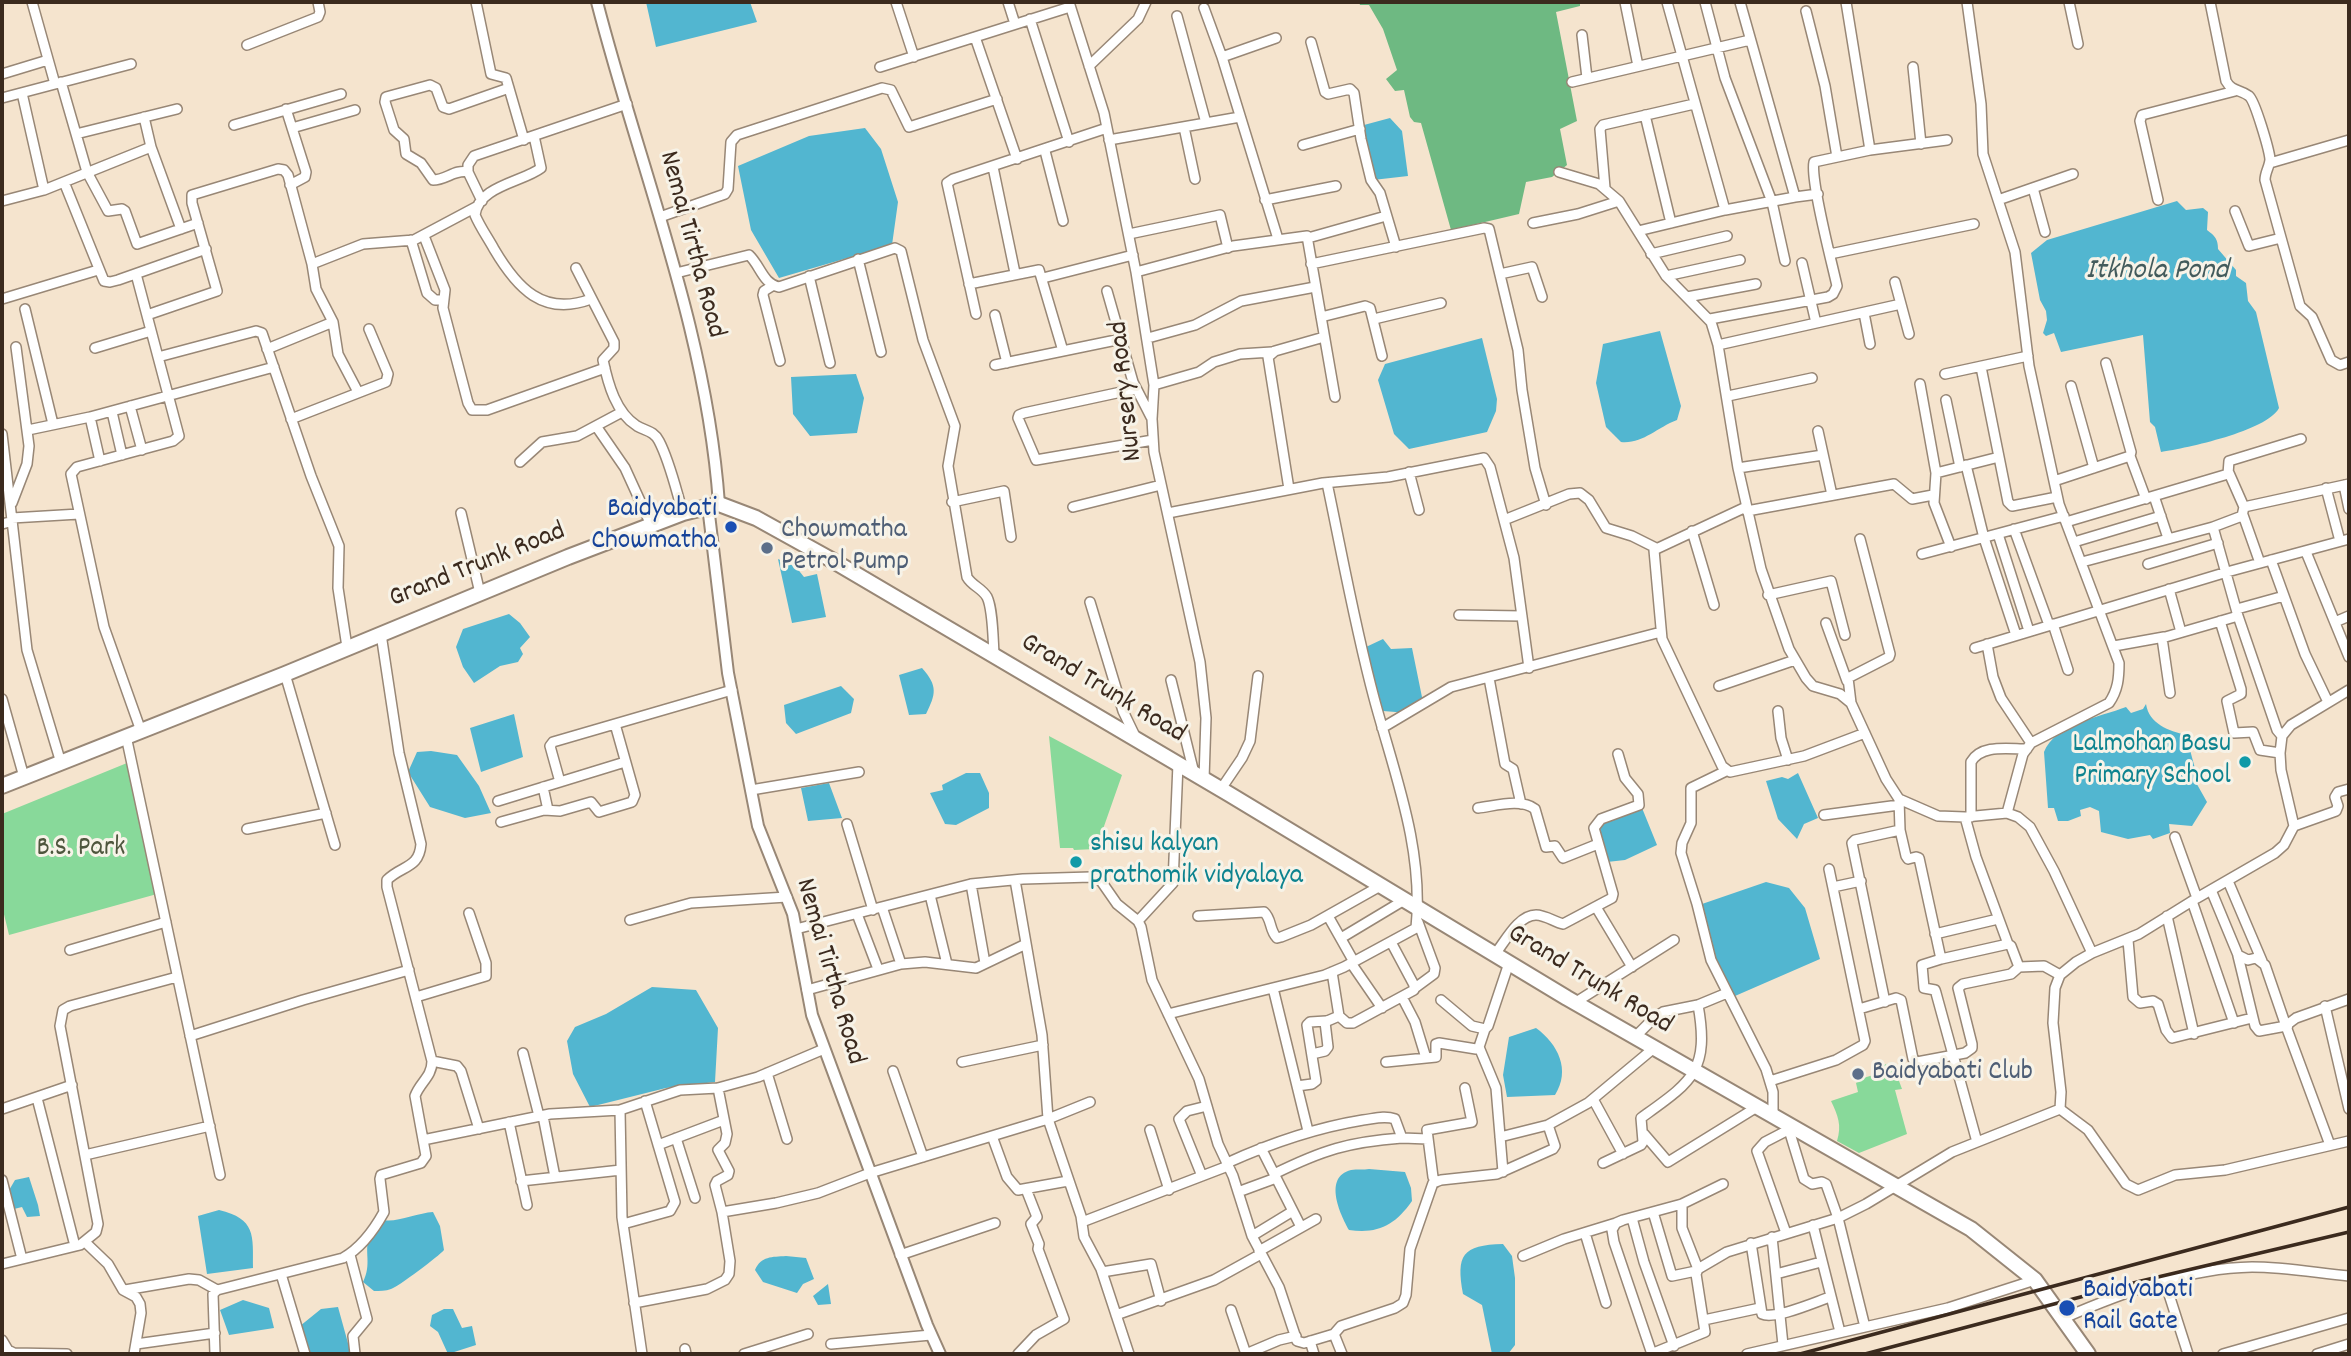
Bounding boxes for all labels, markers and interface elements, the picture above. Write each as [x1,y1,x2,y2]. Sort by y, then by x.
street label: Nemai Tirtha Road [649,148,731,342]
water label: Itkhola Pond [2086,255,2228,291]
street label: Nursery Road [1104,319,1152,463]
place label: Baidyabati Chowmatha [591,494,717,560]
place label: Chowmatha Petrol Pump [781,515,909,581]
street label: Grand Trunk Road [385,516,571,618]
marker: Baidyabati Chowmatha [723,519,739,535]
marker: Chowmatha Petrol Pump [759,540,775,556]
street label: Grand Trunk Road [1013,627,1191,753]
place label: Lalmohan Basu Primary School [2072,729,2231,795]
marker: Lalmohan Basu Primary School [2237,754,2253,770]
place label: shisu kalyan prathomik vidyalaya [1090,829,1303,895]
park label: B.S. Park [36,833,126,867]
marker: shisu kalyan prathomik vidyalaya [1068,854,1084,870]
street label: Nemai Tirtha Road [785,875,871,1069]
street label: Grand Trunk Road [1500,918,1678,1044]
place label: Baidyabati Club [1872,1057,2033,1091]
marker: Baidyabati Club [1850,1066,1866,1082]
place label: Baidyabati Rail Gate [2083,1275,2193,1341]
marker: Baidyabati Rail Gate [2057,1298,2077,1318]

